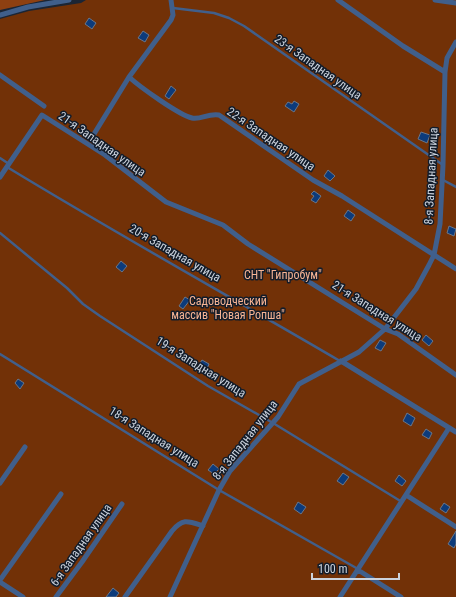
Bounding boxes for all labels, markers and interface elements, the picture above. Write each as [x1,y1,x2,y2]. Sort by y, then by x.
street label: 23-я Западная улица [272,32,364,102]
street label: 22-я Западная улица [224,104,318,174]
street label: 21-я Западная улица [56,109,148,179]
street label: 8-я Западная улица [421,127,441,225]
street label: 20-я Западная улица [127,221,223,285]
park label: СНТ "Гипробум" [244,268,322,282]
street label: 21-я Западная улица [330,278,425,344]
park label: Садоводческий массив "Новая Ропша" [171,294,285,322]
street label: 19-я Западная улица [154,334,249,400]
street label: 8-я Западная улица [210,397,281,483]
street label: 18-я Западная улица [107,404,202,470]
street label: 6-я Западная улица [47,501,115,589]
scale bar [312,555,399,581]
text: 100 m [318,562,348,576]

